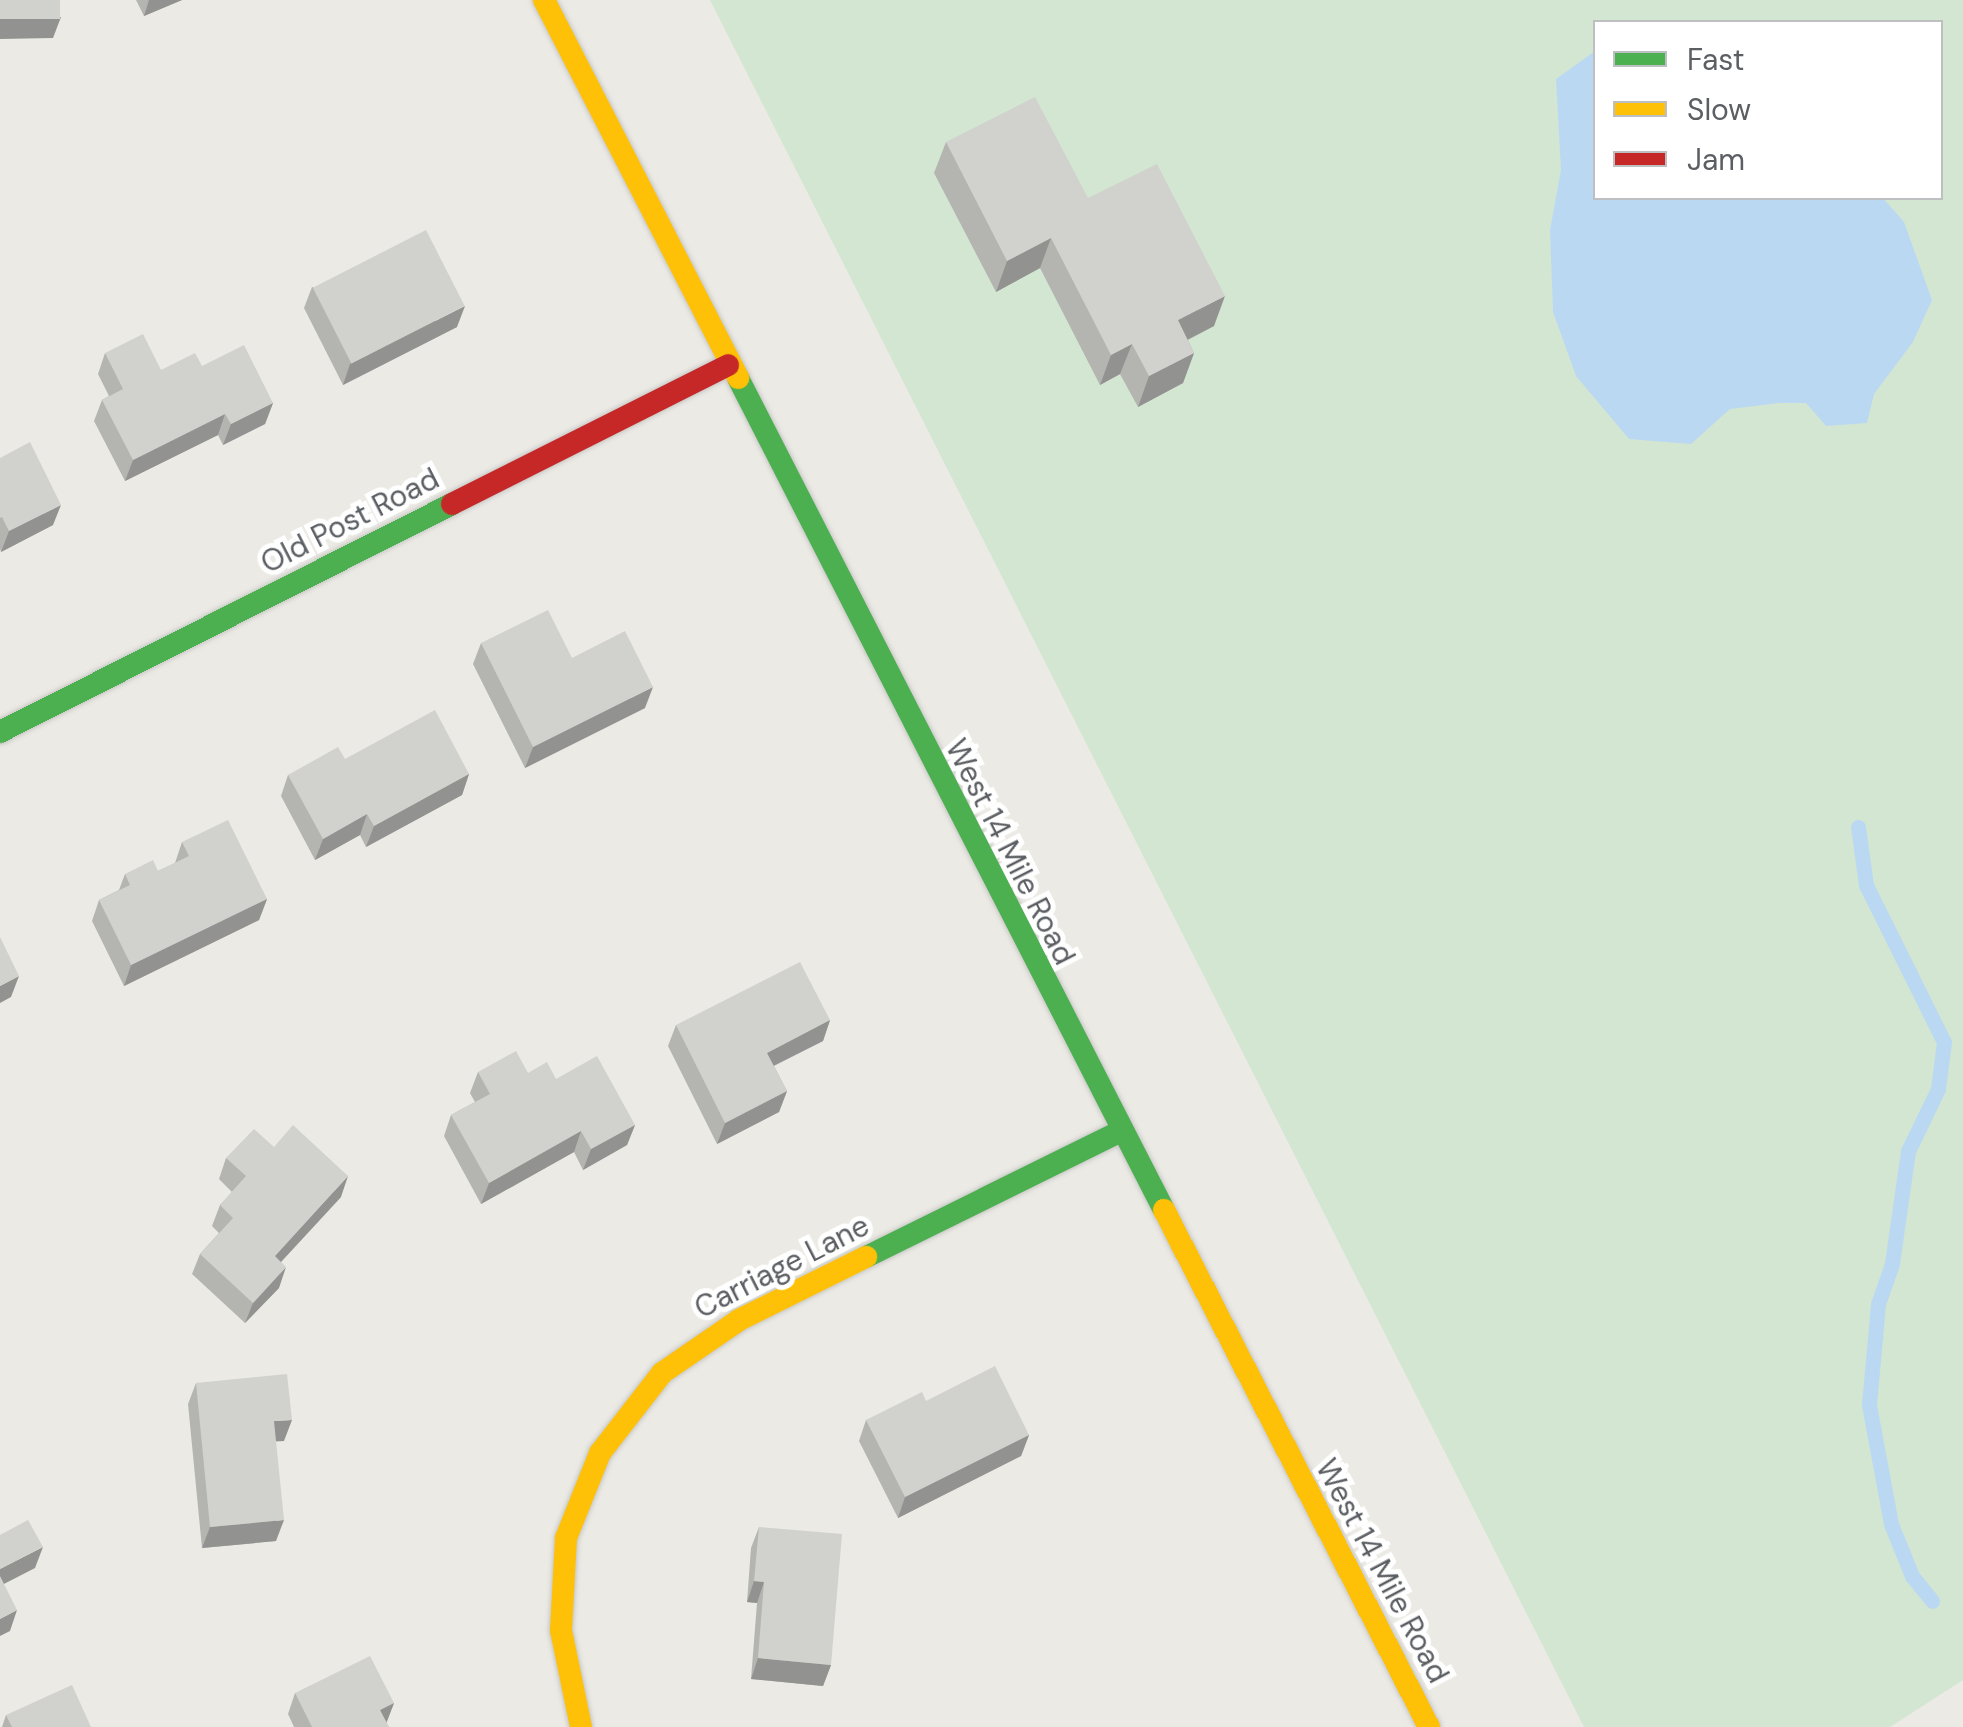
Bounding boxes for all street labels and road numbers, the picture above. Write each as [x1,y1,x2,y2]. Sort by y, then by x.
street label: Old Post Road [255,461,445,581]
street label: West 14 Mile Road [938,733,1082,971]
street label: Carriage Lane [689,1208,875,1326]
street label: West 14 Mile Road [1308,1453,1456,1689]

